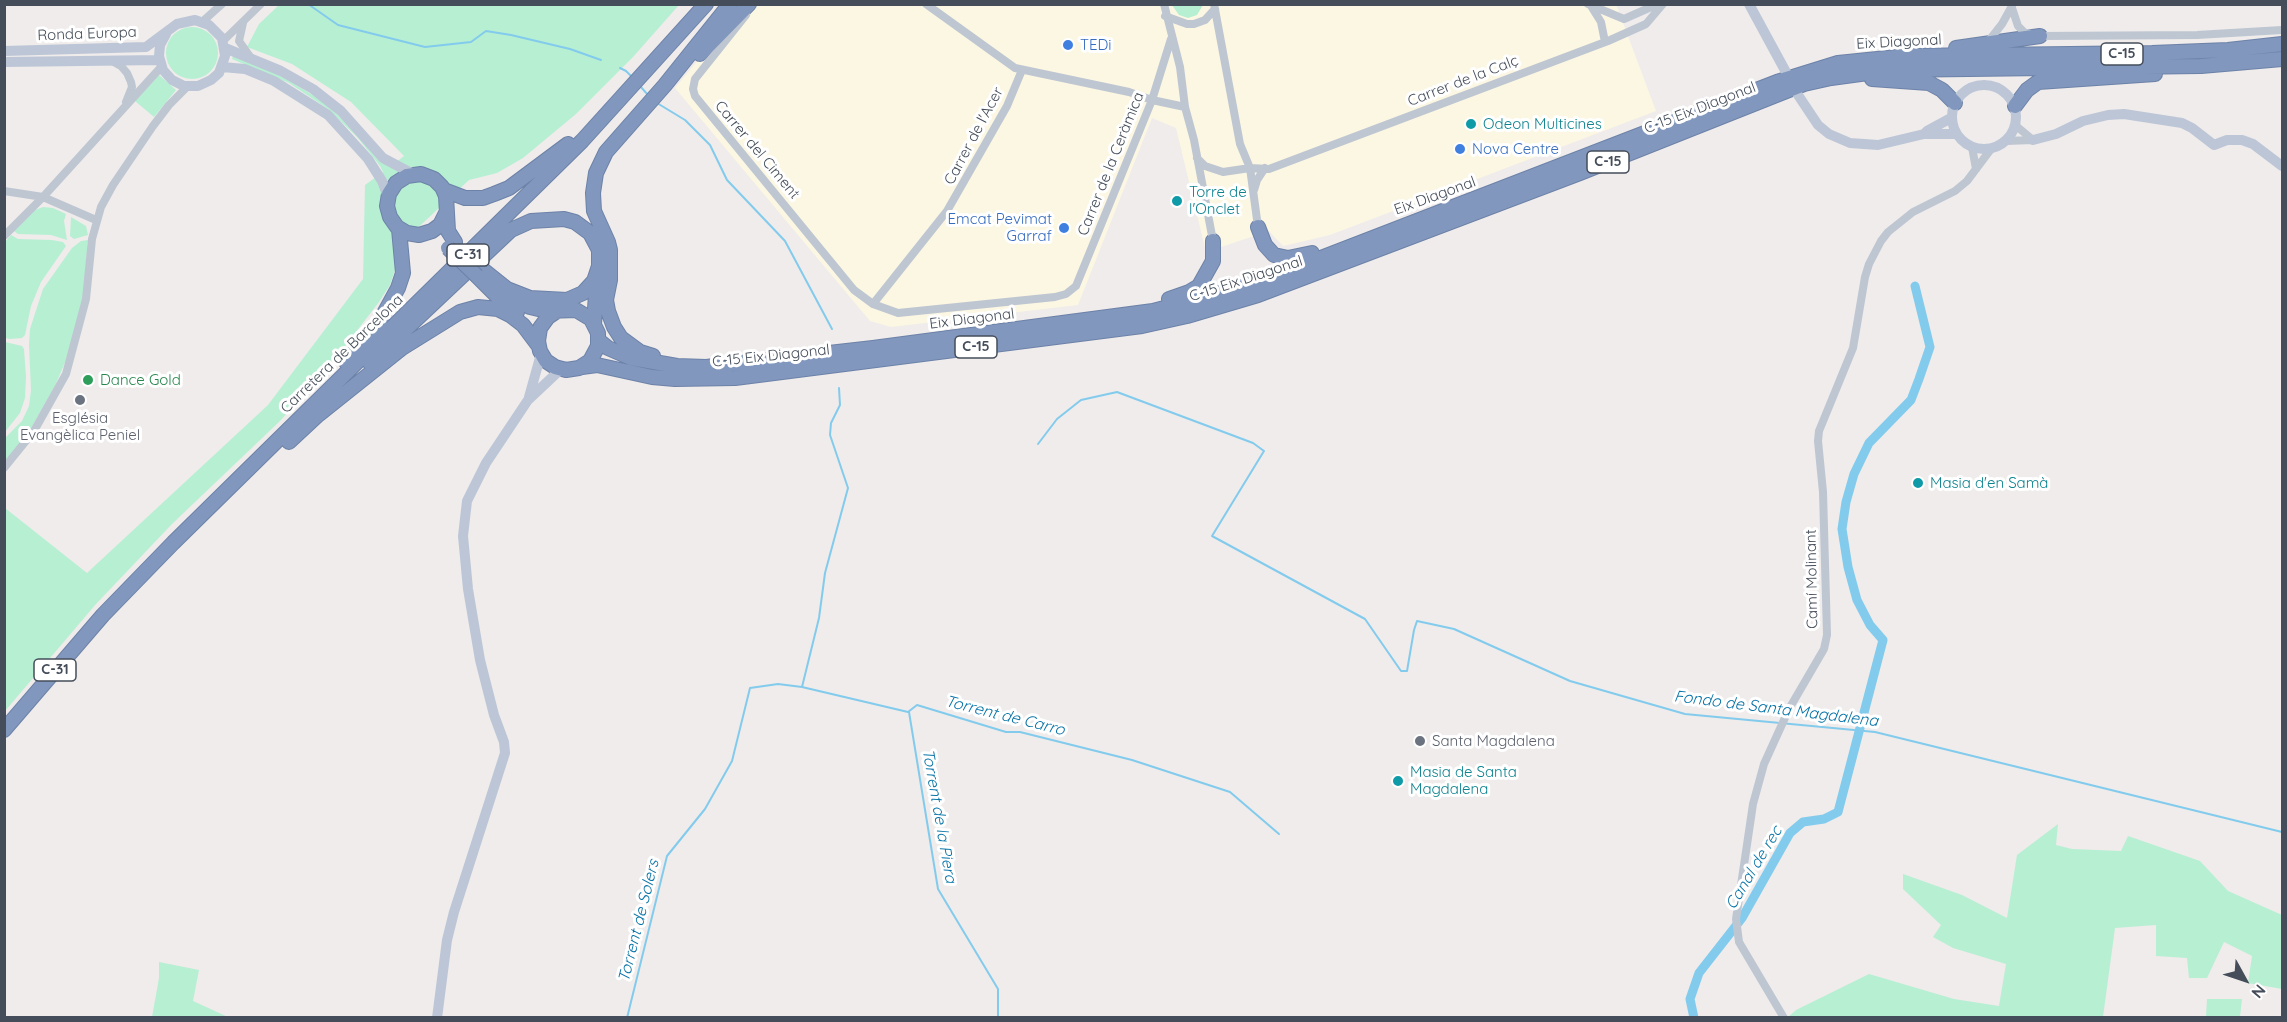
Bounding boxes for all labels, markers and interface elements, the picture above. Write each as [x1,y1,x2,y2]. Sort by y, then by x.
street label: Ronda Europa [37,23,137,45]
street label: Eix Diagonal [1856,31,1942,53]
place label: TEDi [1080,36,1112,54]
marker: TEDi [1061,38,1075,52]
road number: C-15 [2101,43,2143,65]
street label: Carrer de la Calç [1405,52,1521,110]
street label: C-15 Eix Diagonal [1642,78,1758,138]
street label: Carrer de l'Acer [941,84,1007,188]
street label: Carrer de la Ceràmica [1074,89,1148,239]
street label: Carrer del Ciment [711,97,803,203]
place label: Odeon Multicines [1483,115,1602,133]
marker: Odeon Multicines [1464,117,1478,131]
place label: Nova Centre [1472,140,1559,158]
marker: Nova Centre [1453,142,1467,156]
road number: C-15 [1587,151,1629,173]
street label: Eix Diagonal [1392,173,1478,219]
place label: Torre de l'Onclet [1189,183,1247,218]
marker: Torre de l'Onclet [1170,194,1184,208]
place label: Emcat Pevimat Garraf [948,210,1052,245]
marker: Emcat Pevimat Garraf [1057,221,1071,235]
road number: C-31 [447,244,489,266]
street label: C-15 Eix Diagonal [1187,252,1305,306]
street label: Carretera de Barcelona [277,291,407,417]
street label: Eix Diagonal [928,305,1016,333]
road number: C-15 [955,336,997,358]
street label: C-15 Eix Diagonal [711,341,831,371]
place label: Dance Gold [100,371,181,389]
marker: Dance Gold [81,373,95,387]
marker: Església Evangèlica Peniel [73,393,87,407]
place label: Església Evangèlica Peniel [20,409,140,444]
place label: Masia d'en Samà [1930,474,2048,492]
marker: Masia d'en Samà [1911,476,1925,490]
street label: Camí Molinant [1802,529,1822,629]
road number: C-31 [34,659,76,681]
water label: Fondo de Santa Magdalena [1673,687,1879,731]
water label: Torrent de Carro [943,692,1067,740]
place label: Santa Magdalena [1432,732,1555,750]
marker: Santa Magdalena [1413,734,1427,748]
water label: Torrent de la Piera [918,747,960,885]
place label: Masia de Santa Magdalena [1410,763,1517,798]
marker: Masia de Santa Magdalena [1391,774,1405,788]
water label: Canal de rec [1722,823,1786,913]
water label: Torrent de Solers [615,858,663,984]
north arrow [2215,950,2275,1010]
text: N [2247,981,2270,1002]

